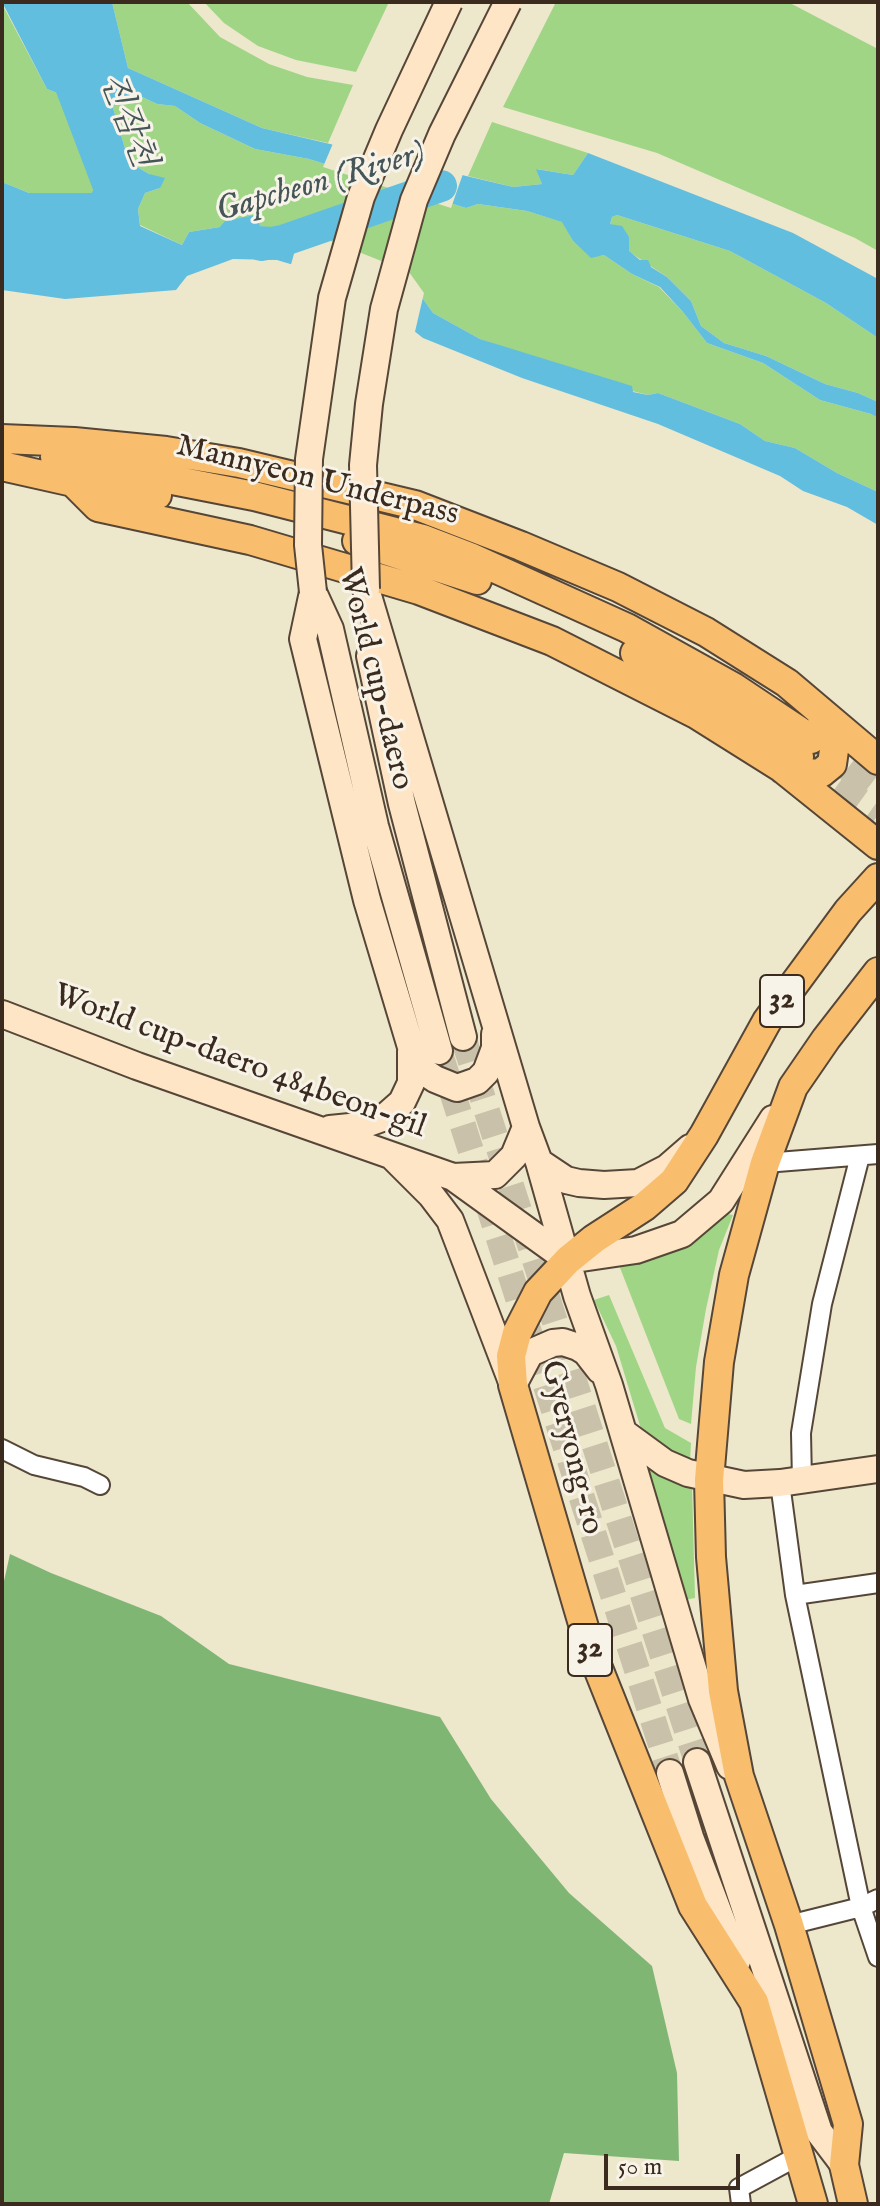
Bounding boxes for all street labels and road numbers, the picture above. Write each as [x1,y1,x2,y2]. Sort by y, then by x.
street label: Mannyeon Underpass [172,428,462,536]
street label: World cup-daero [328,564,420,794]
road number: 32 [760,975,804,1027]
street label: World cup-daero 484beon-gil [47,978,431,1148]
street label: Gyeryong-ro [530,1357,610,1539]
road number: 32 [568,1624,612,1676]

